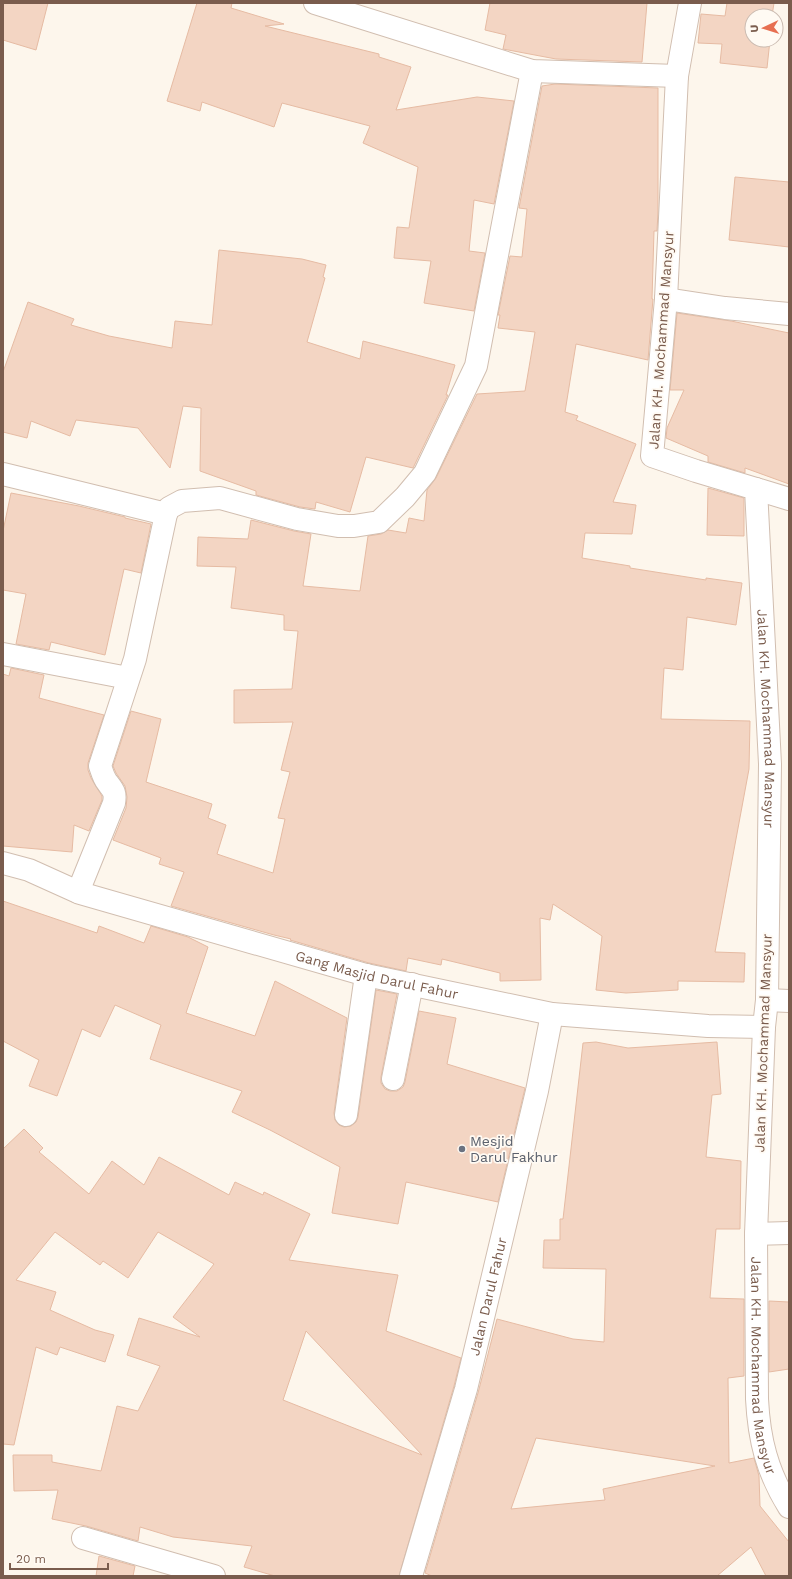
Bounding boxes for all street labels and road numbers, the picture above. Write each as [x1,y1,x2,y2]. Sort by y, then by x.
street label: Jalan KH. Mochammad Mansyur [645,230,677,450]
street label: Jalan KH. Mochammad Mansyur [754,609,778,828]
street label: Jalan KH. Mochammad Mansyur [751,933,775,1153]
street label: Gang Masjid Darul Fahur [294,947,460,1002]
street label: Jalan Darul Fahur [466,1235,510,1357]
street label: Jalan KH. Mochammad Mansyur [748,1256,780,1477]

